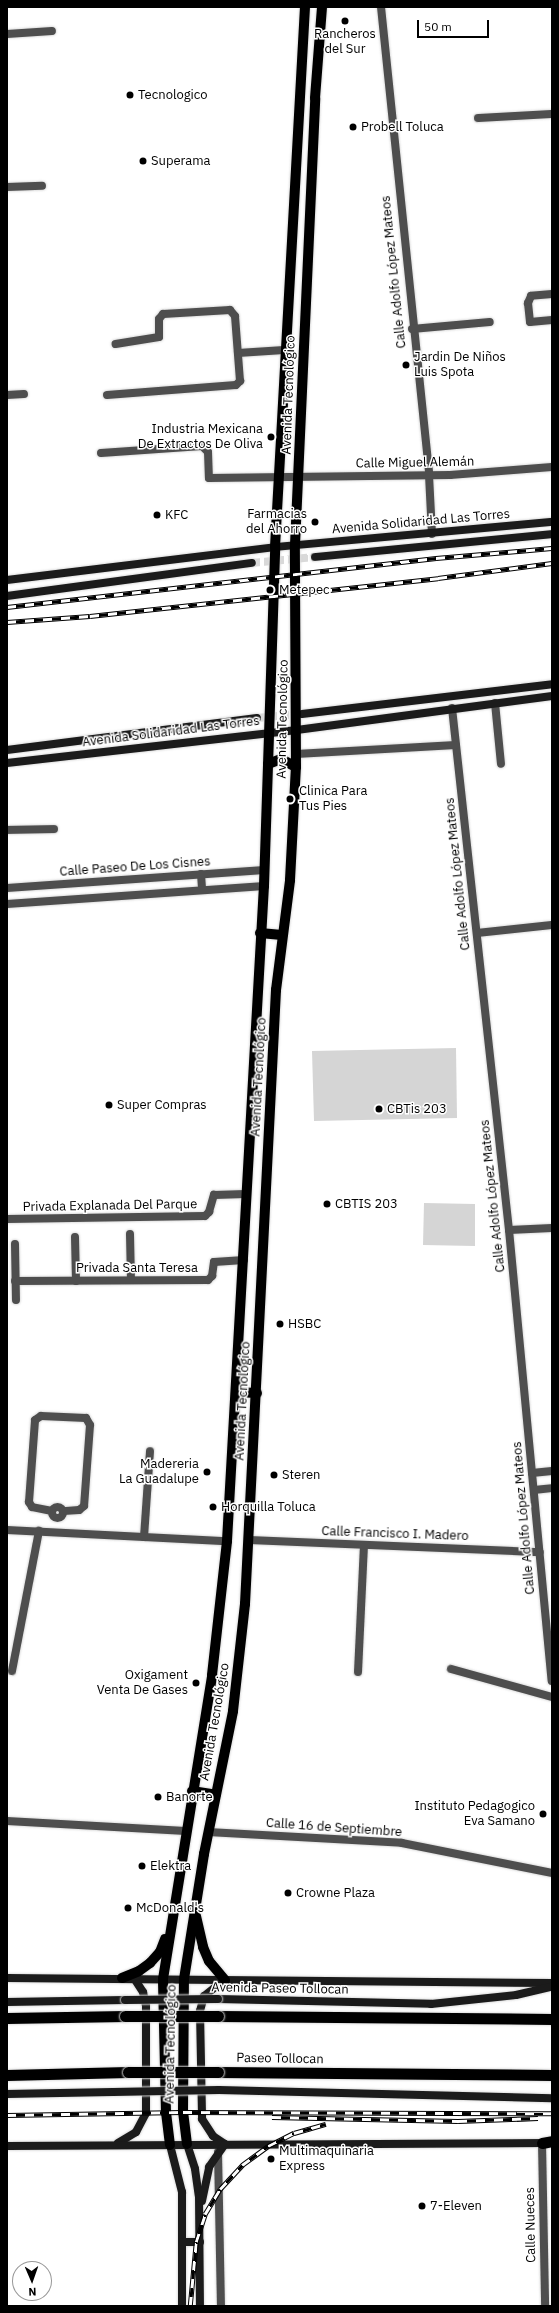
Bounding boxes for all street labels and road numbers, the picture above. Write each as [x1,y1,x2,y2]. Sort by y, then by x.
street label: Calle Adolfo López Mateos [378,195,410,349]
street label: Avenida Tecnológico [279,335,299,455]
street label: Calle Miguel Alemán [356,454,474,472]
street label: Avenida Solidaridad Las Torres [331,506,511,538]
street label: Avenida Tecnológico [274,659,292,779]
street label: Avenida Solidaridad Las Torres [81,713,261,751]
street label: Calle Adolfo López Mateos [442,797,474,951]
street label: Calle Paseo De Los Cisnes [59,854,211,880]
street label: Avenida Tecnológico [248,1017,270,1137]
street label: Calle Adolfo López Mateos [477,1119,509,1273]
street label: Privada Explanada Del Parque [23,1197,197,1215]
street label: Privada Santa Teresa [76,1260,198,1276]
street label: Avenida Tecnológico [232,1341,254,1461]
street label: Calle Adolfo López Mateos [510,1441,538,1595]
street label: Calle Francisco I. Madero [321,1524,469,1544]
street label: Avenida Tecnológico [197,1662,233,1782]
street label: Calle 16 de Septiembre [265,1815,403,1841]
street label: Avenida Paseo Tollocan [211,1980,349,1998]
street label: Avenida Tecnológico [162,1984,180,2104]
street label: Paseo Tollocan [236,2050,324,2068]
street label: Calle Nueces [523,2187,539,2263]

